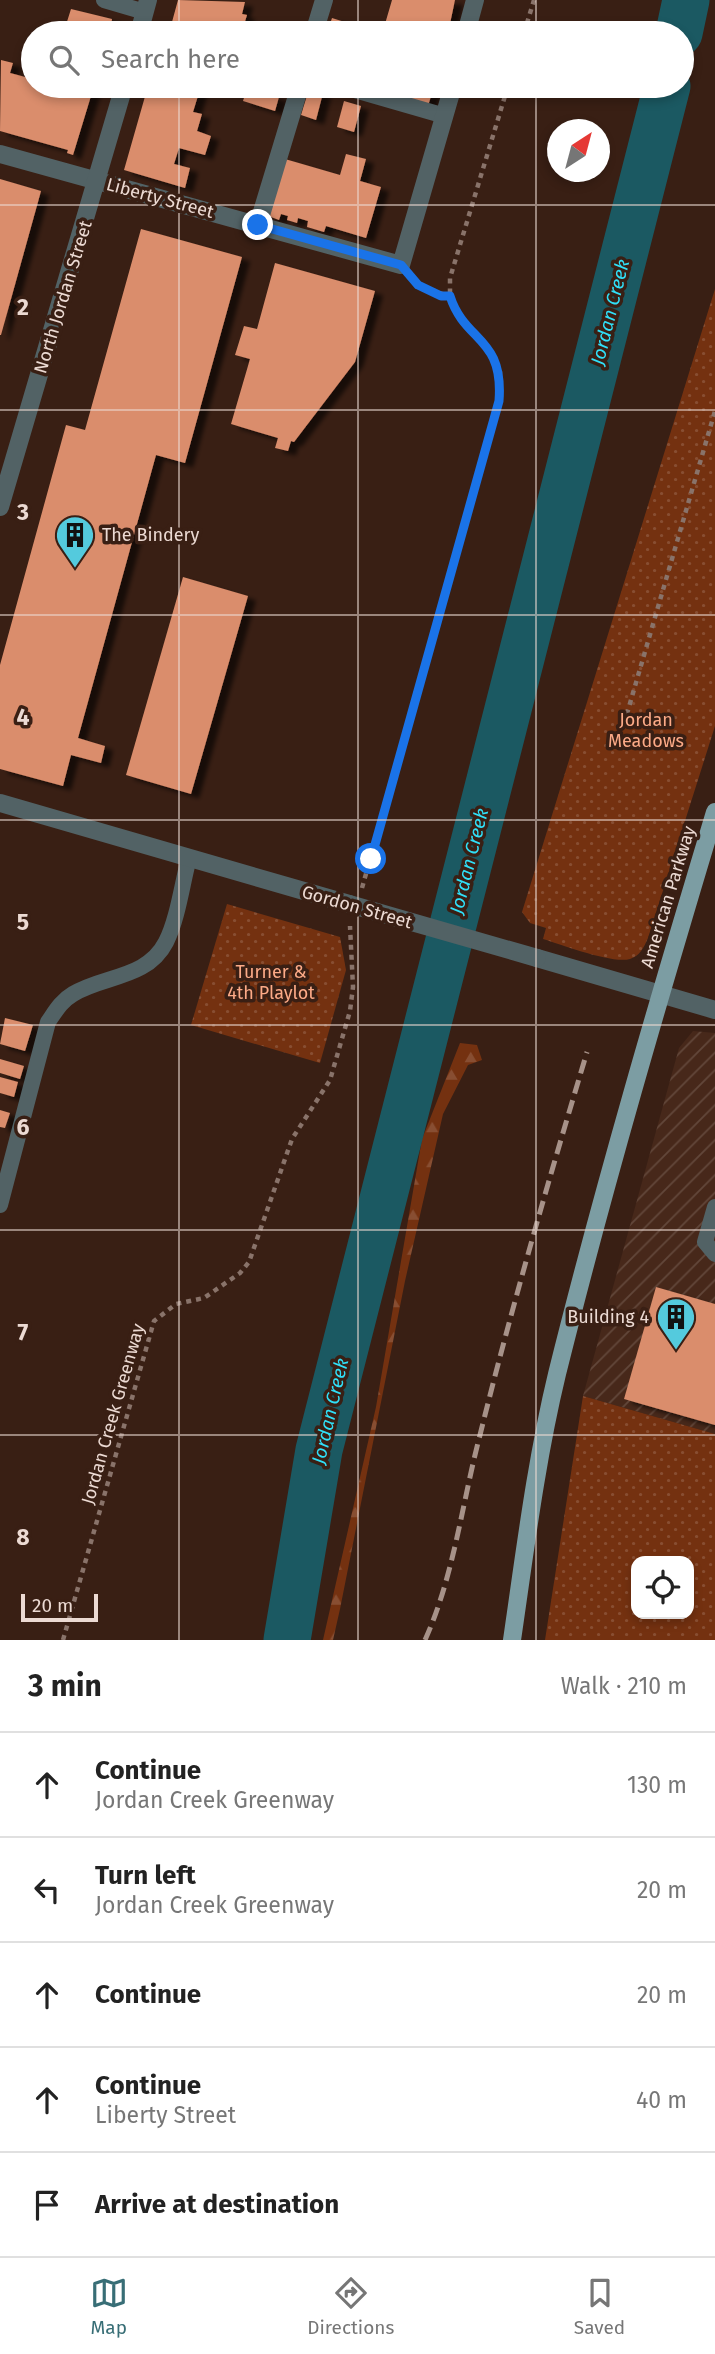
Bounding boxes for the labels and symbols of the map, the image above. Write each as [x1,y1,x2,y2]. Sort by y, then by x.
north arrow [547,119,610,182]
street label: Liberty Street [104,173,217,223]
route end [242,209,273,240]
street label: North Jordan Street [29,217,97,376]
water label: Jordan Creek [586,257,634,368]
text: 2 [17,293,29,321]
text: 3 [16,498,29,526]
building icon: The Bindery [54,514,96,569]
place label: The Bindery [102,524,200,546]
text: 4 [17,703,30,731]
park label: Jordan Meadows [608,709,684,752]
water label: Jordan Creek [445,806,493,917]
street label: American Parkway [636,823,700,971]
route start [355,843,386,874]
street label: Gordon Street [299,881,415,933]
text: 5 [17,908,29,936]
park label: Turner & 4th Playlot [227,961,315,1004]
text: 6 [17,1113,30,1141]
building icon: Building 4 [655,1296,697,1351]
place label: Building 4 [567,1306,649,1328]
text: 7 [18,1318,29,1346]
street label: Jordan Creek Greenway [77,1321,149,1507]
water label: Jordan Creek [306,1356,353,1467]
text: 8 [16,1523,30,1551]
scale bar [21,1591,98,1623]

